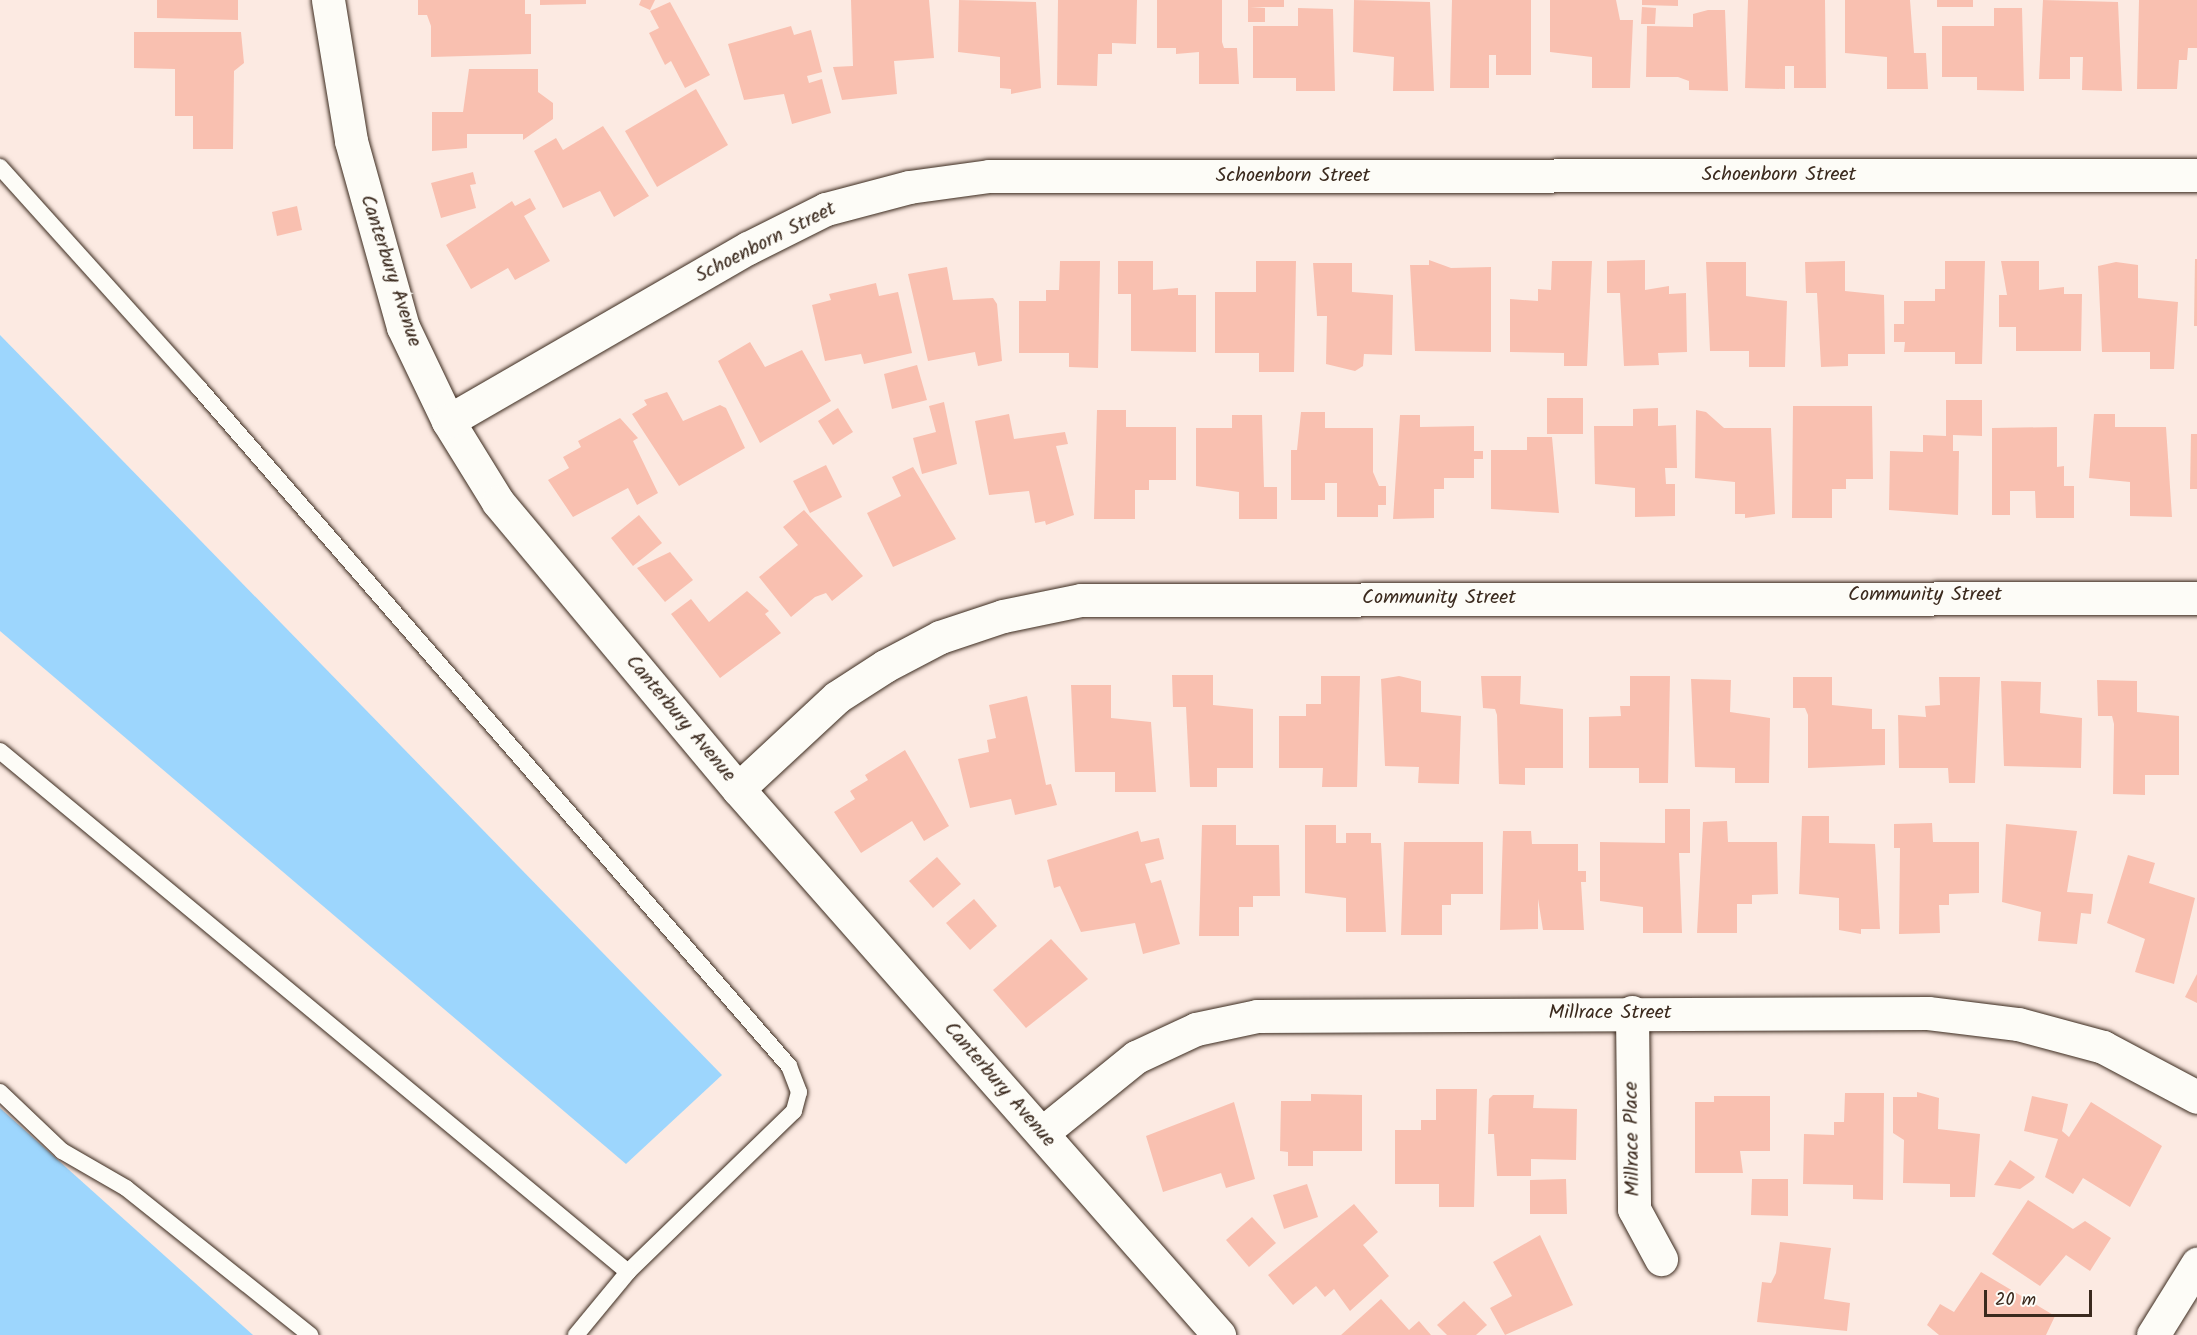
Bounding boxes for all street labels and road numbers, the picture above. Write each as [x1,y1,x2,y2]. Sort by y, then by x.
street label: Schoenborn Street [1702,163,1856,187]
street label: Schoenborn Street [1216,164,1370,188]
street label: Canterbury Avenue [354,192,426,350]
street label: Schoenborn Street [692,197,840,289]
street label: Community Street [1848,583,2002,607]
street label: Community Street [1362,586,1516,610]
street label: Canterbury Avenue [620,651,740,787]
street label: Millrace Street [1549,1001,1671,1025]
street label: Canterbury Avenue [938,1017,1060,1153]
street label: Millrace Place [1620,1081,1646,1197]

